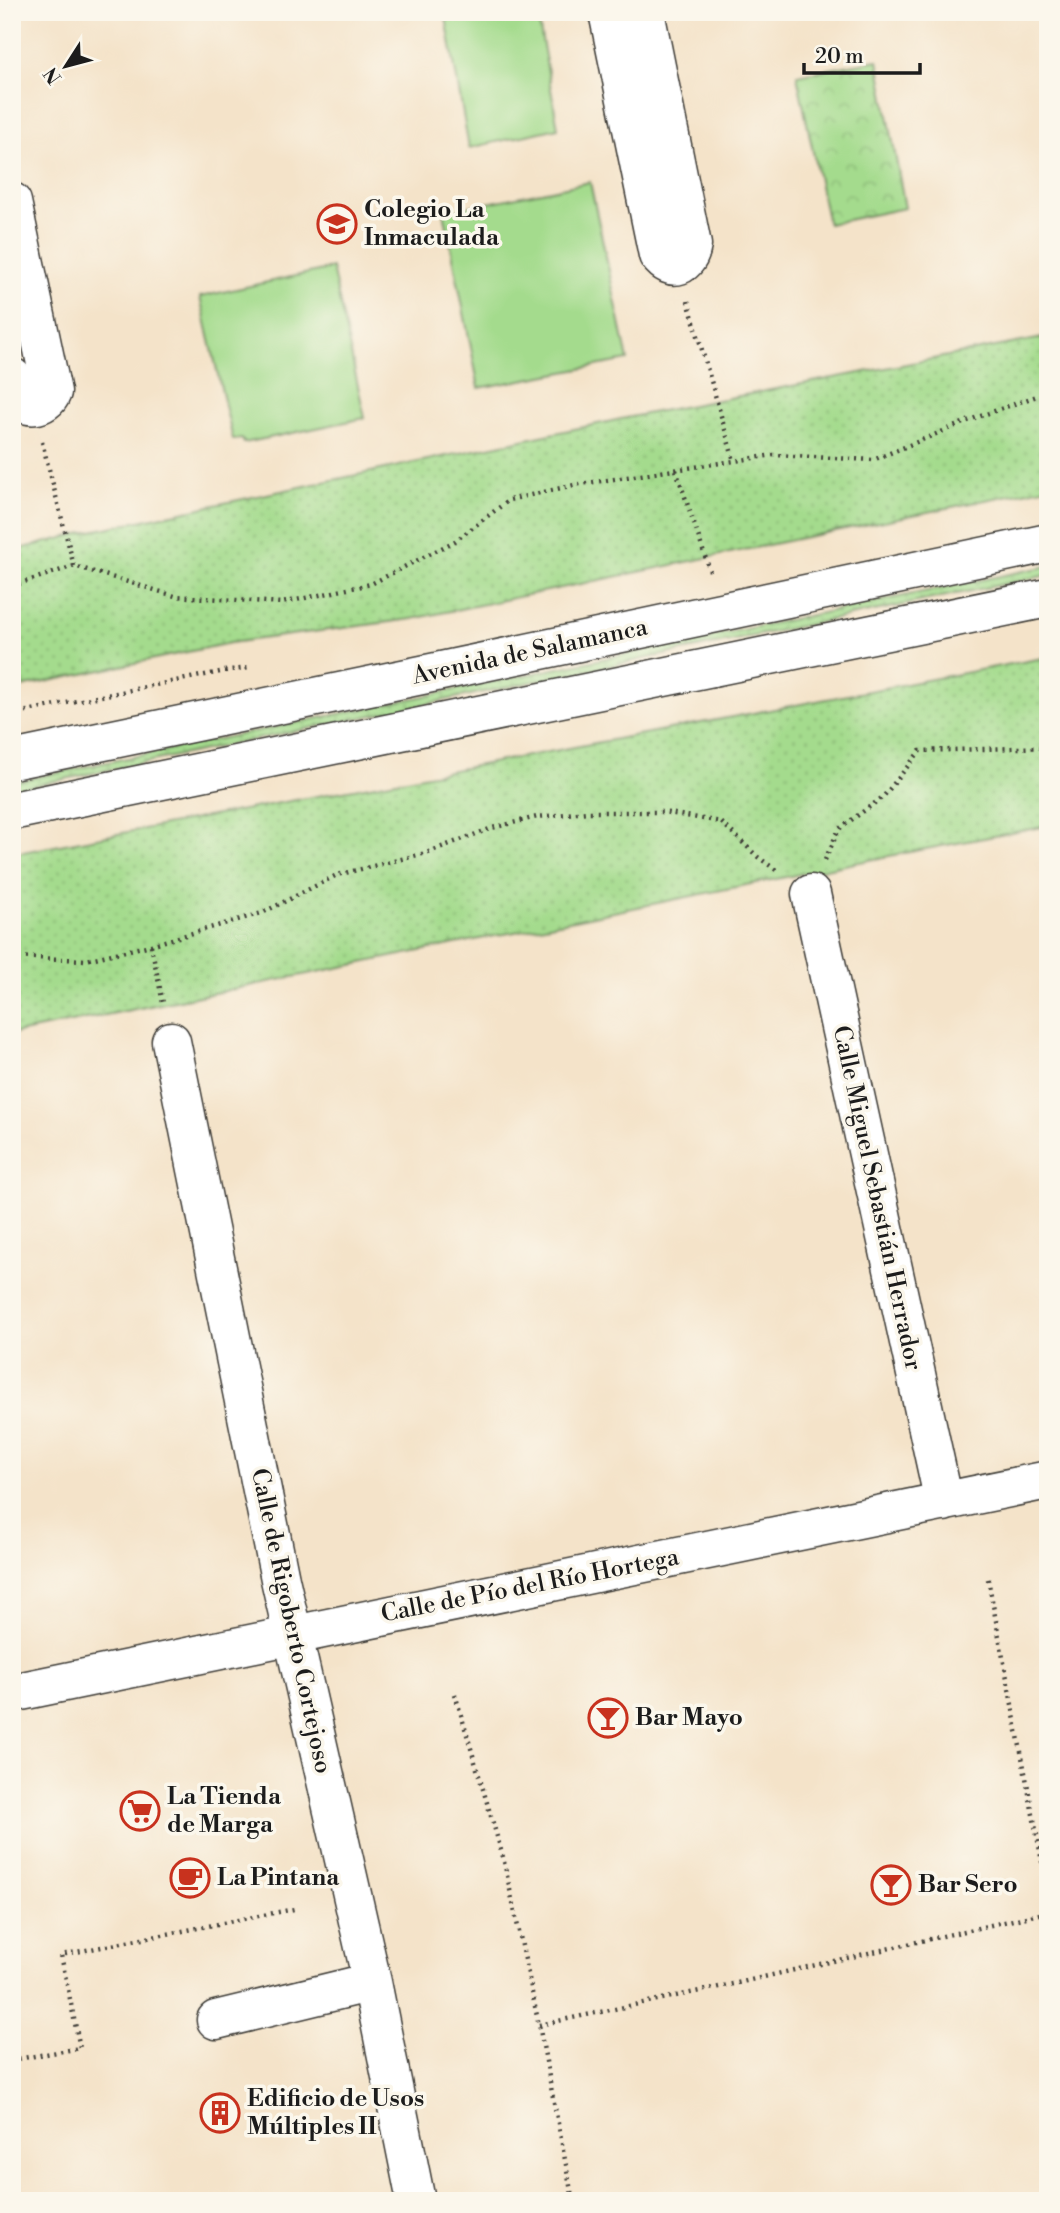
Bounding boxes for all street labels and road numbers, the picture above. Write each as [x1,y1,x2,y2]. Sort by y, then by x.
street label: Avenida de Salamanca [409,612,651,692]
street label: Calle Miguel Sebastián Herrador [826,1023,928,1373]
street label: Calle de Rigoberto Cortejoso [244,1466,338,1776]
street label: Calle de Pío del Río Hortega [378,1542,682,1630]

